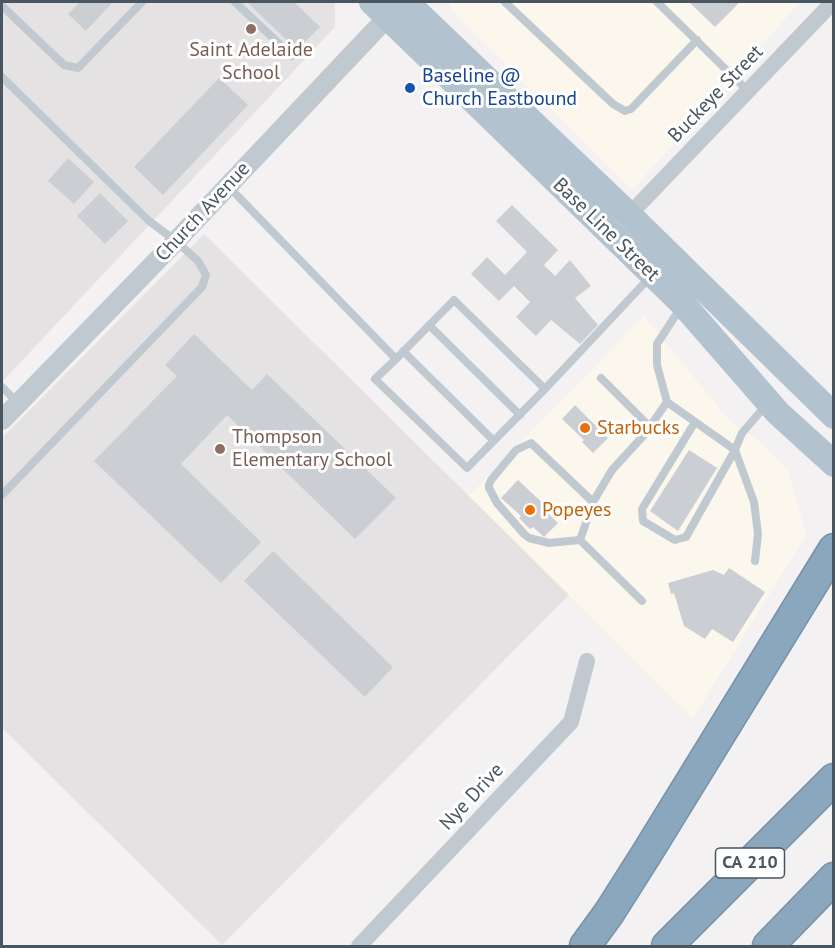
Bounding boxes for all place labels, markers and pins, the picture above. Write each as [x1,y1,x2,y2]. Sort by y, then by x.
marker: Saint Adelaide School [244,22,258,36]
place label: Saint Adelaide School [189,38,313,85]
place label: Baseline @ Church Eastbound [422,64,577,111]
marker: Baseline @ Church Eastbound [403,81,417,95]
place label: Starbucks [597,416,680,440]
marker: Starbucks [578,421,592,435]
place label: Thompson Elementary School [232,425,392,472]
marker: Thompson Elementary School [213,442,227,456]
place label: Popeyes [542,498,611,522]
marker: Popeyes [523,503,537,517]

